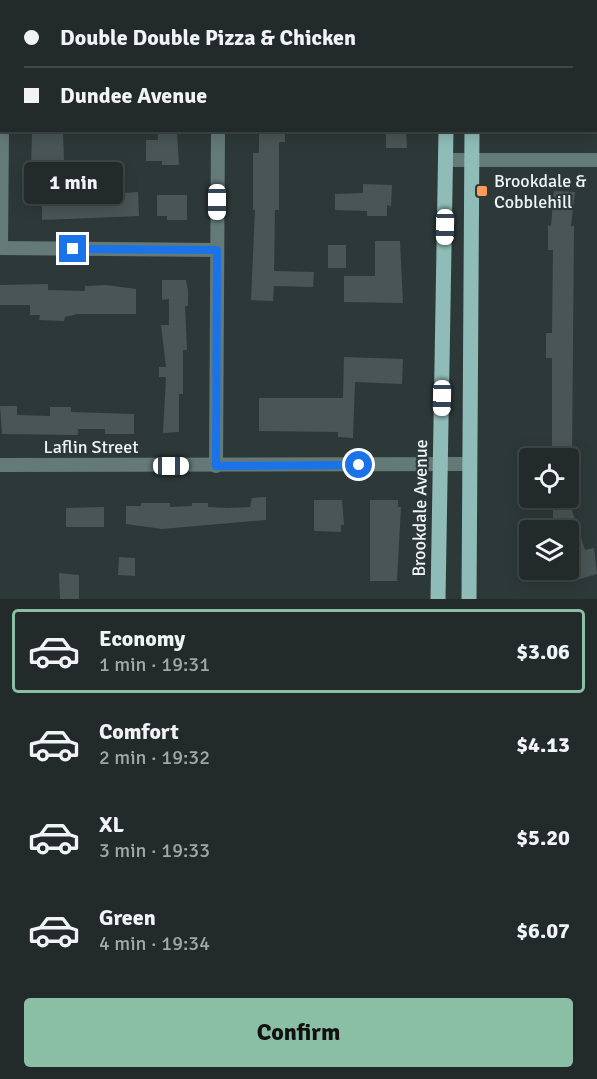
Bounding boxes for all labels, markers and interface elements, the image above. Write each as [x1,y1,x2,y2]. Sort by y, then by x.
text: Double Double Pizza & Chicken [60,24,356,51]
text: Dundee Avenue [60,82,207,109]
callout: 1 min [23,162,122,204]
text: 1 min [49,170,98,195]
place label: Brookdale & Cobblehill [494,170,586,213]
car [208,184,226,220]
marker: Brookdale & Cobblehill [475,184,489,198]
car [436,209,454,245]
route end [59,235,86,262]
car [433,380,451,416]
street label: Laflin Street [44,436,138,458]
street label: Brookdale Avenue [408,439,432,577]
map controls [519,448,579,580]
button: locate [519,448,579,508]
route start [345,451,372,478]
car [153,457,189,475]
button: layers [519,520,579,580]
icon: car [27,624,81,678]
text: Economy [99,625,185,652]
text: $3.06 [516,638,570,665]
text: 1 min · 19:31 [99,652,210,677]
icon: car [27,717,81,771]
text: Comfort [99,718,179,745]
text: $4.13 [516,731,570,758]
text: 2 min · 19:32 [99,745,210,770]
icon: car [27,810,81,864]
text: XL [99,811,124,838]
text: $5.20 [516,824,570,851]
text: 3 min · 19:33 [99,838,210,863]
icon: car [27,903,81,957]
text: Green [99,904,156,931]
text: $6.07 [516,917,570,944]
text: 4 min · 19:34 [99,931,210,956]
button: Confirm [24,998,573,1067]

